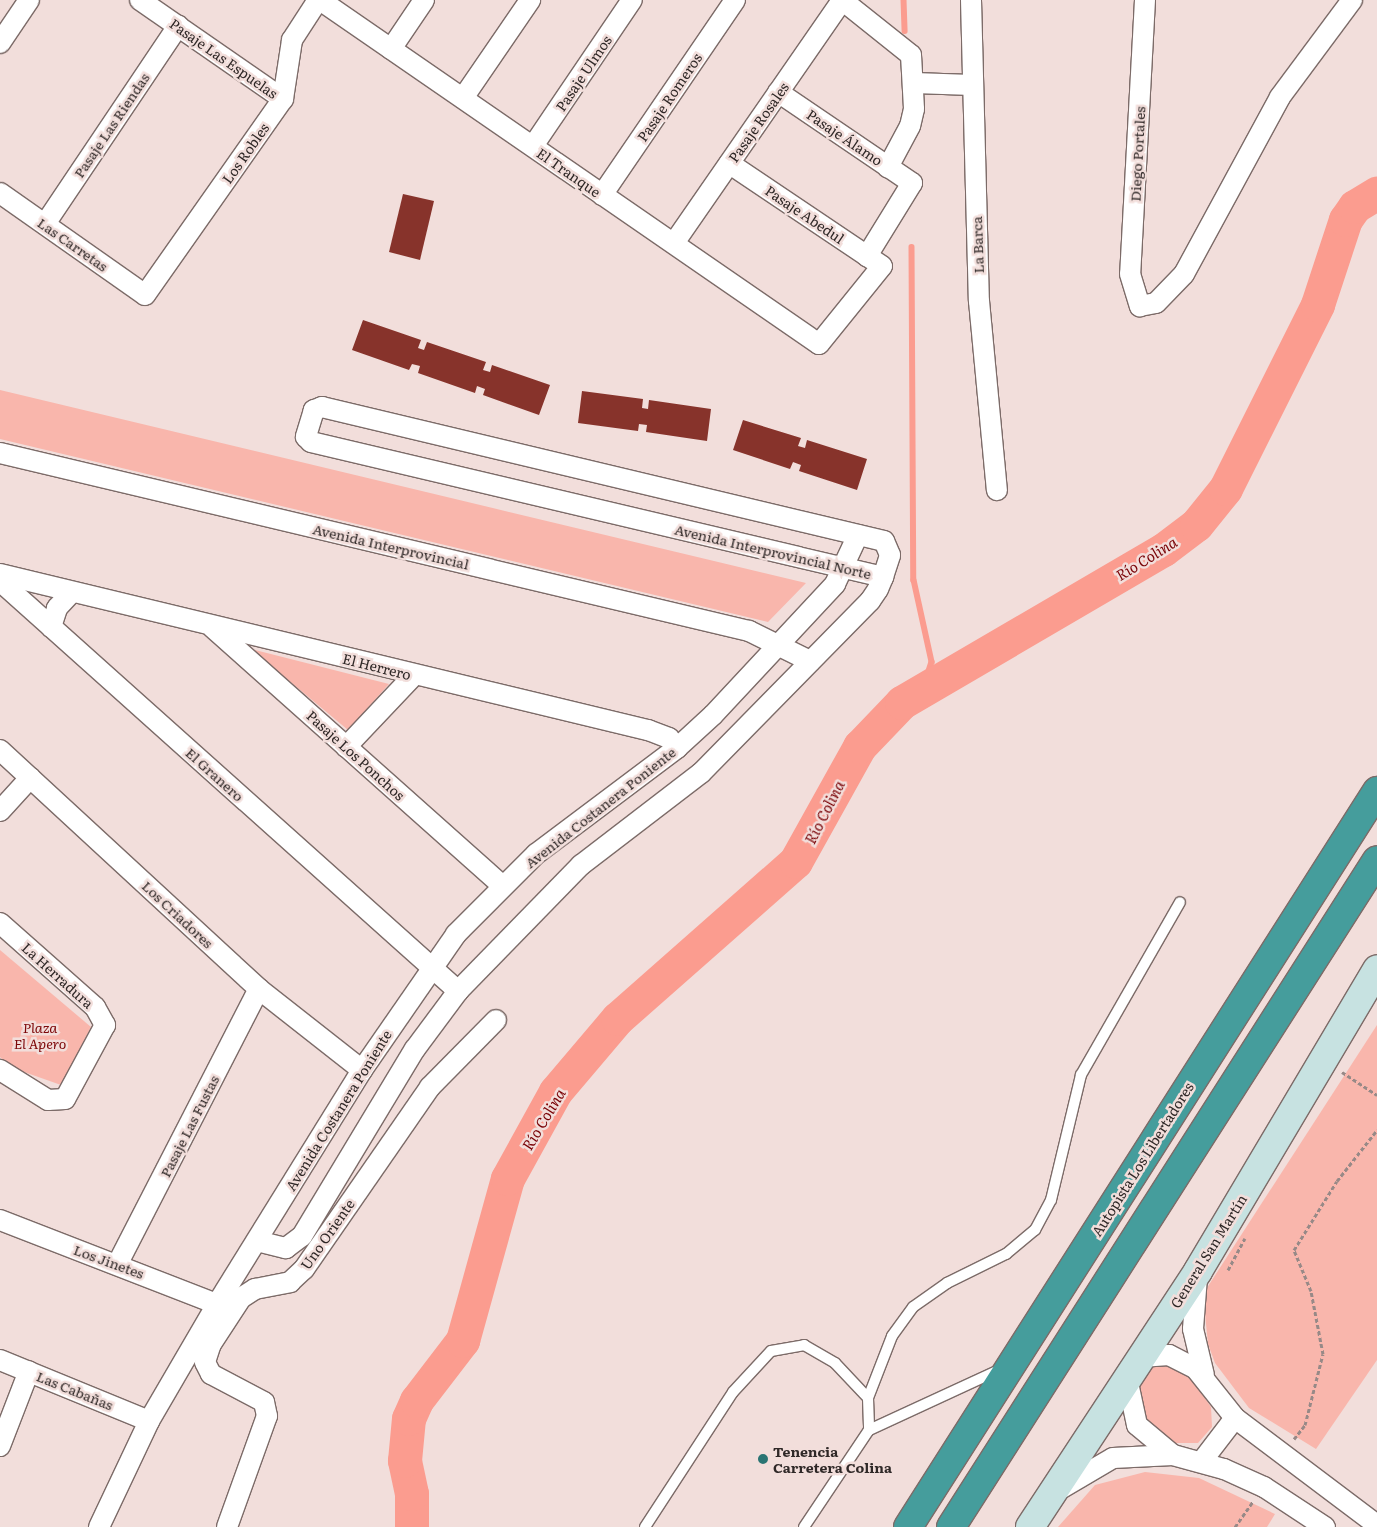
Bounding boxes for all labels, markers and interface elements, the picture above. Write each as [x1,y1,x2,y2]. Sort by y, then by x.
street label: Pasaje Las Espuelas [167,15,281,101]
street label: Pasaje Ulmos [552,32,614,114]
street label: Pasaje Romeros [633,50,705,144]
street label: Pasaje Las Riendas [70,69,152,181]
street label: Pasaje Rosales [724,79,792,165]
street label: Pasaje Álamo [804,105,886,169]
street label: Diego Portales [1126,106,1148,202]
street label: Los Robles [218,120,272,186]
street label: El Tranque [534,144,604,200]
street label: Pasaje Abedul [762,181,848,247]
street label: Las Carretas [35,214,111,274]
street label: La Barca [968,216,986,274]
street label: Avenida Interprovincial [311,520,471,572]
street label: Avenida Interprovincial Norte [673,520,873,582]
water label: Río Colina [1112,532,1180,584]
street label: El Herrero [341,649,413,683]
street label: Pasaje Los Ponchos [304,707,408,803]
street label: Avenida Costanera Poniente [521,743,679,871]
street label: El Granero [183,744,247,804]
water label: Río Colina [800,777,848,847]
street label: Los Criadores [139,877,217,951]
street label: La Herradura [19,939,97,1011]
park label: Plaza El Apero [14,1019,66,1052]
street label: Avenida Costanera Poniente [282,1027,394,1193]
street label: Pasaje Las Fustas [156,1072,222,1180]
street label: Autopista Los Libertadores [1088,1079,1196,1239]
water label: Río Colina [518,1085,568,1153]
street label: General San Martín [1166,1191,1250,1311]
street label: Uno Oriente [297,1196,357,1272]
street label: Los Jinetes [72,1241,146,1281]
street label: Las Cabañas [34,1367,116,1413]
place label: Tenencia Carretera Colina [773,1443,892,1475]
marker: Tenencia Carretera Colina [757,1453,769,1465]

